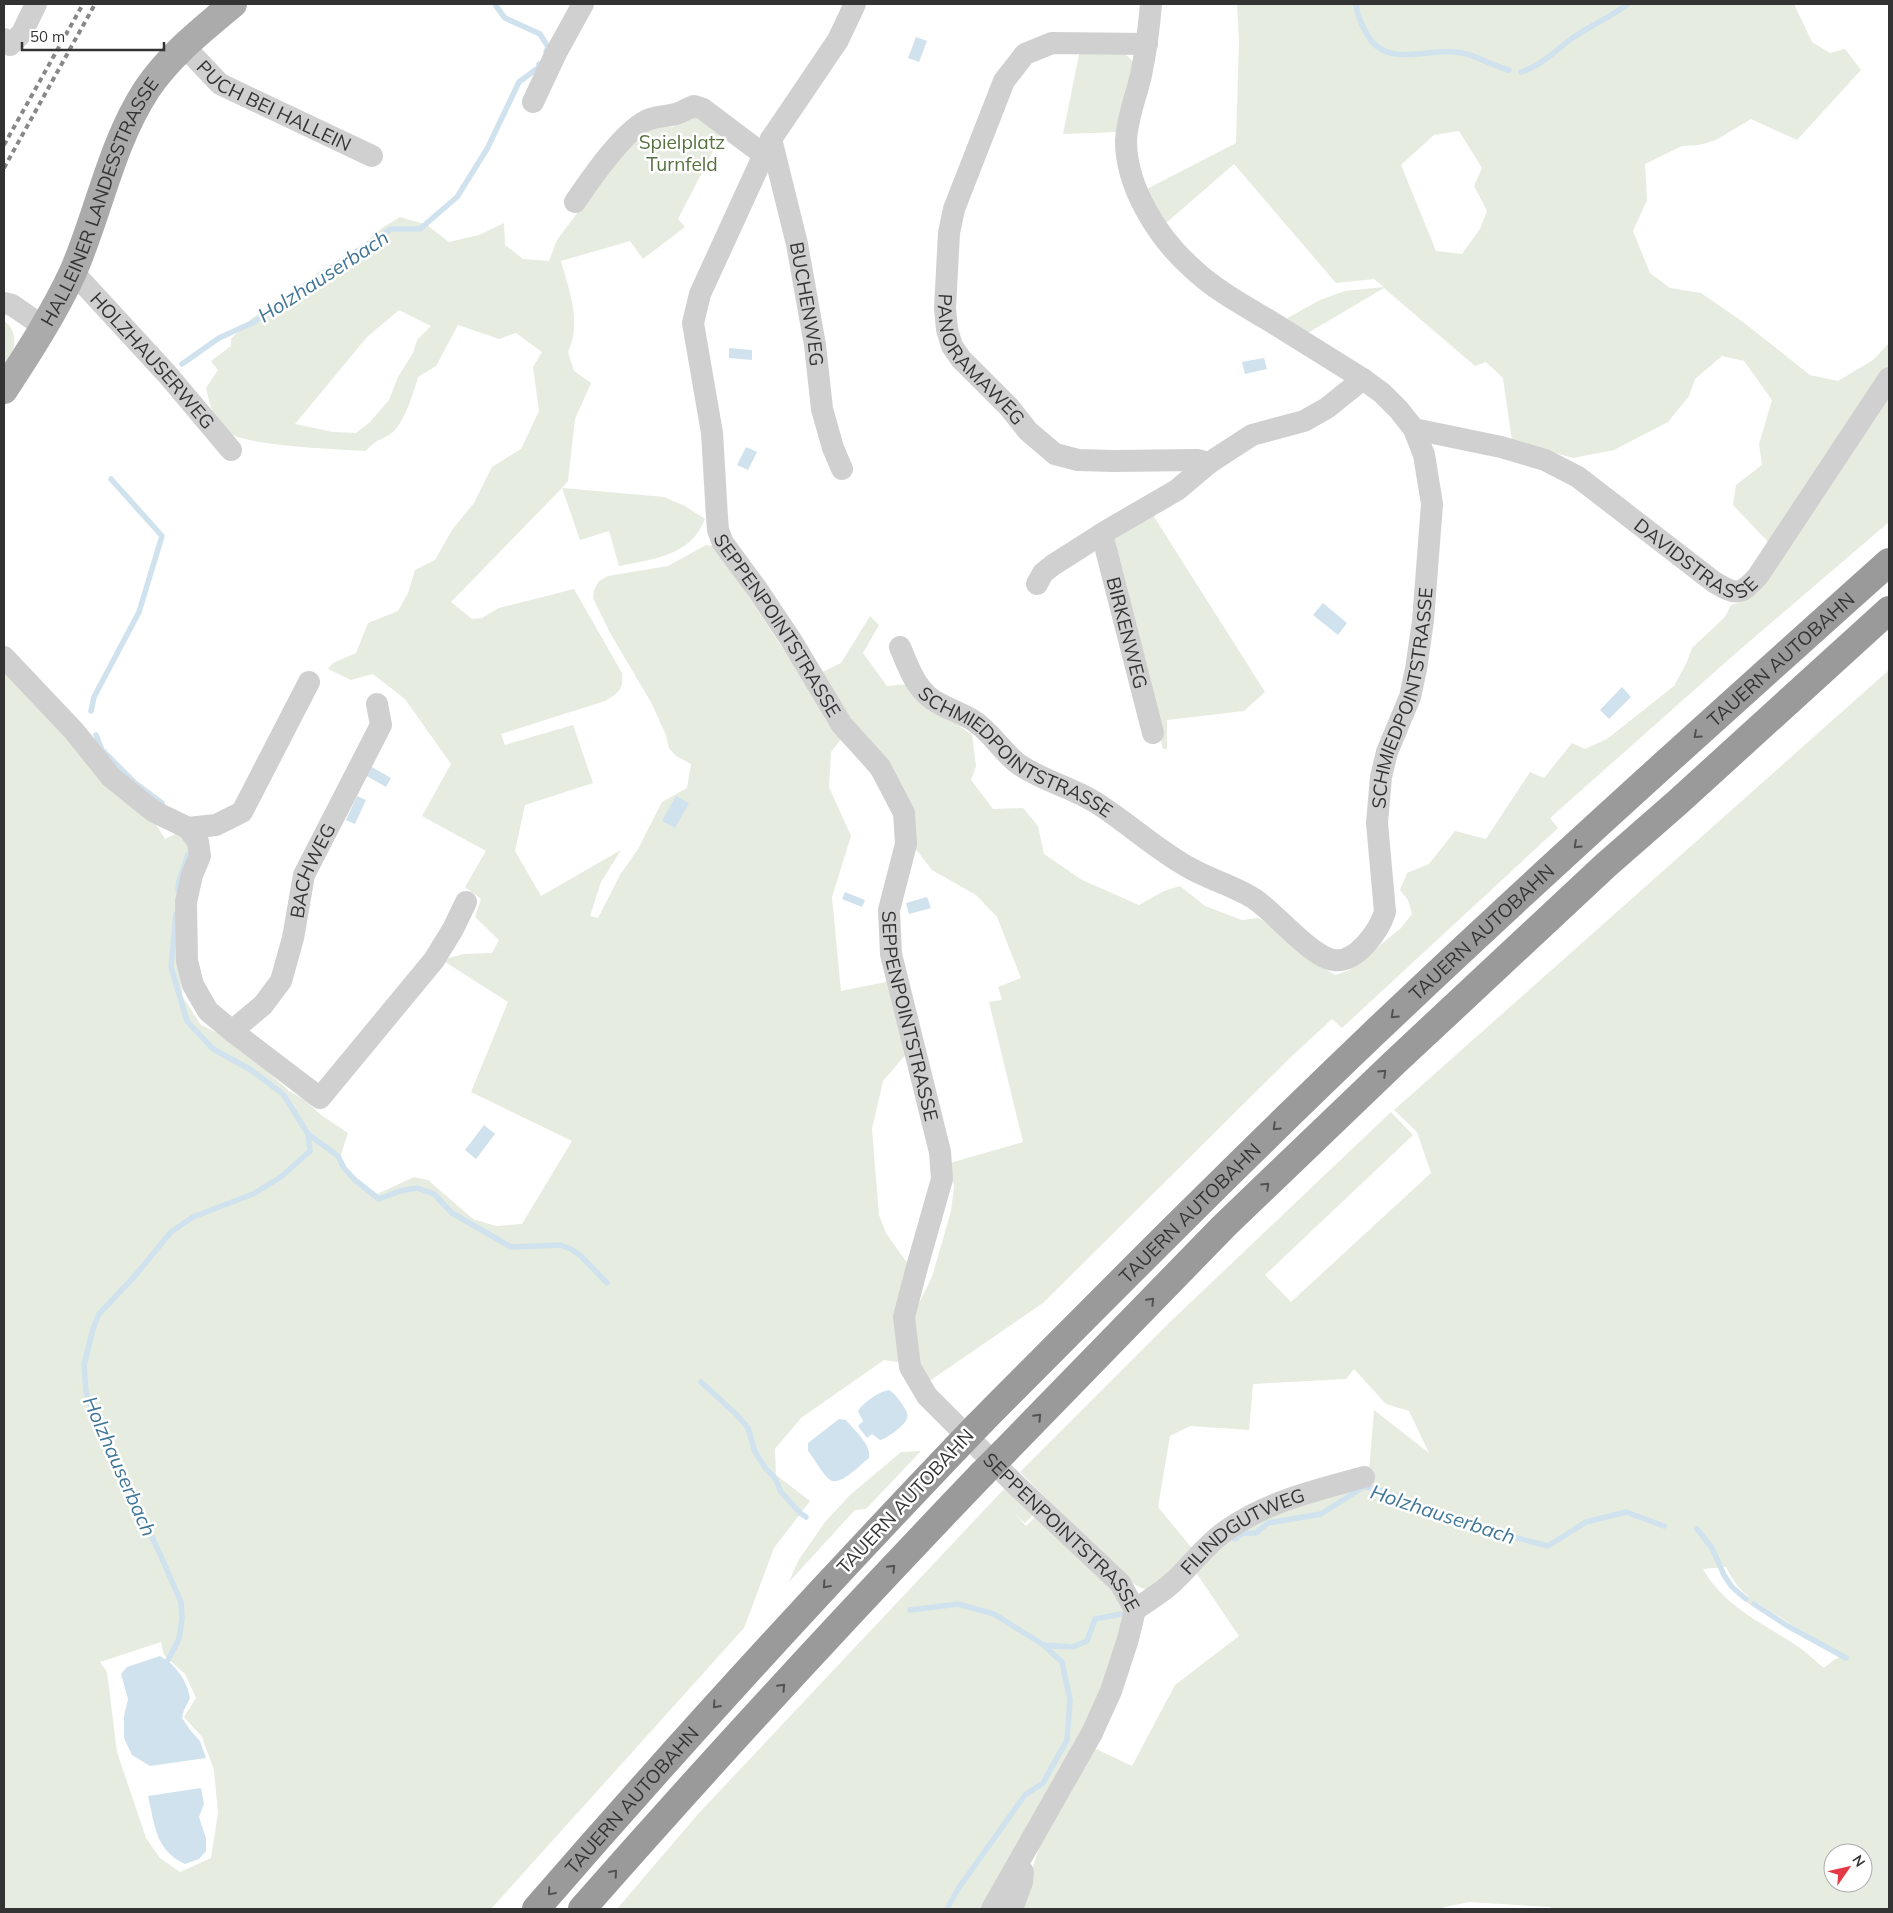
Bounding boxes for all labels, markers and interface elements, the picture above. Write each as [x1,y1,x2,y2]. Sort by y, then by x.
scale bar [22,20,165,52]
text: 50 m [30,27,65,46]
street label: PUCH BEI HALLEIN [192,55,355,156]
street label: HALLEINER LANDESSTRASSE [35,72,164,330]
park label: Spielplatz Turnfeld [639,130,725,176]
water label: Holzhauserbach [253,224,393,328]
street label: BUCHENWEG [785,240,829,367]
street label: HOLZHAUSERWEG [85,287,220,434]
street label: PANORAMAWEG [933,293,1030,429]
street label: DAVIDSTRASSE [1629,513,1763,604]
street label: SEPPENPOINTSTRASSE [709,530,846,721]
street label: BIRKENWEG [1101,574,1153,691]
street label: SCHMIEDPOINTSTRASSE [1366,586,1438,810]
street label: TAUERN AUTOBAHN [1702,587,1859,732]
street label: SCHMIEDPOINTSTRASSE [913,681,1118,822]
one-way arrow [1693,729,1702,738]
street label: BACHWEG [285,819,340,920]
one-way arrow [1573,839,1582,848]
street label: TAUERN AUTOBAHN [1404,859,1559,1006]
street label: SEPPENPOINTSTRASSE [877,910,944,1123]
one-way arrow [1390,1009,1399,1018]
one-way arrow [1378,1070,1387,1079]
one-way arrow [1273,1121,1282,1130]
street label: TAUERN AUTOBAHN [1114,1138,1266,1288]
one-way arrow [1261,1183,1270,1192]
one-way arrow [1145,1297,1154,1306]
water label: Holzhauserbach [78,1392,162,1540]
one-way arrow [1032,1414,1041,1423]
street label: TAUERN AUTOBAHN [832,1423,978,1579]
street label: SEPPENPOINTSTRASSE [978,1447,1145,1616]
water label: Holzhauserbach [1367,1479,1519,1549]
street label: FILINDGUTWEG [1175,1483,1308,1580]
one-way arrow [886,1564,895,1573]
one-way arrow [823,1580,832,1589]
one-way arrow [776,1683,785,1692]
one-way arrow [713,1700,722,1709]
street label: TAUERN AUTOBAHN [560,1721,704,1879]
north arrow [1823,1843,1873,1893]
text: N [1848,1851,1869,1870]
one-way arrow [609,1869,618,1878]
one-way arrow [547,1887,556,1896]

